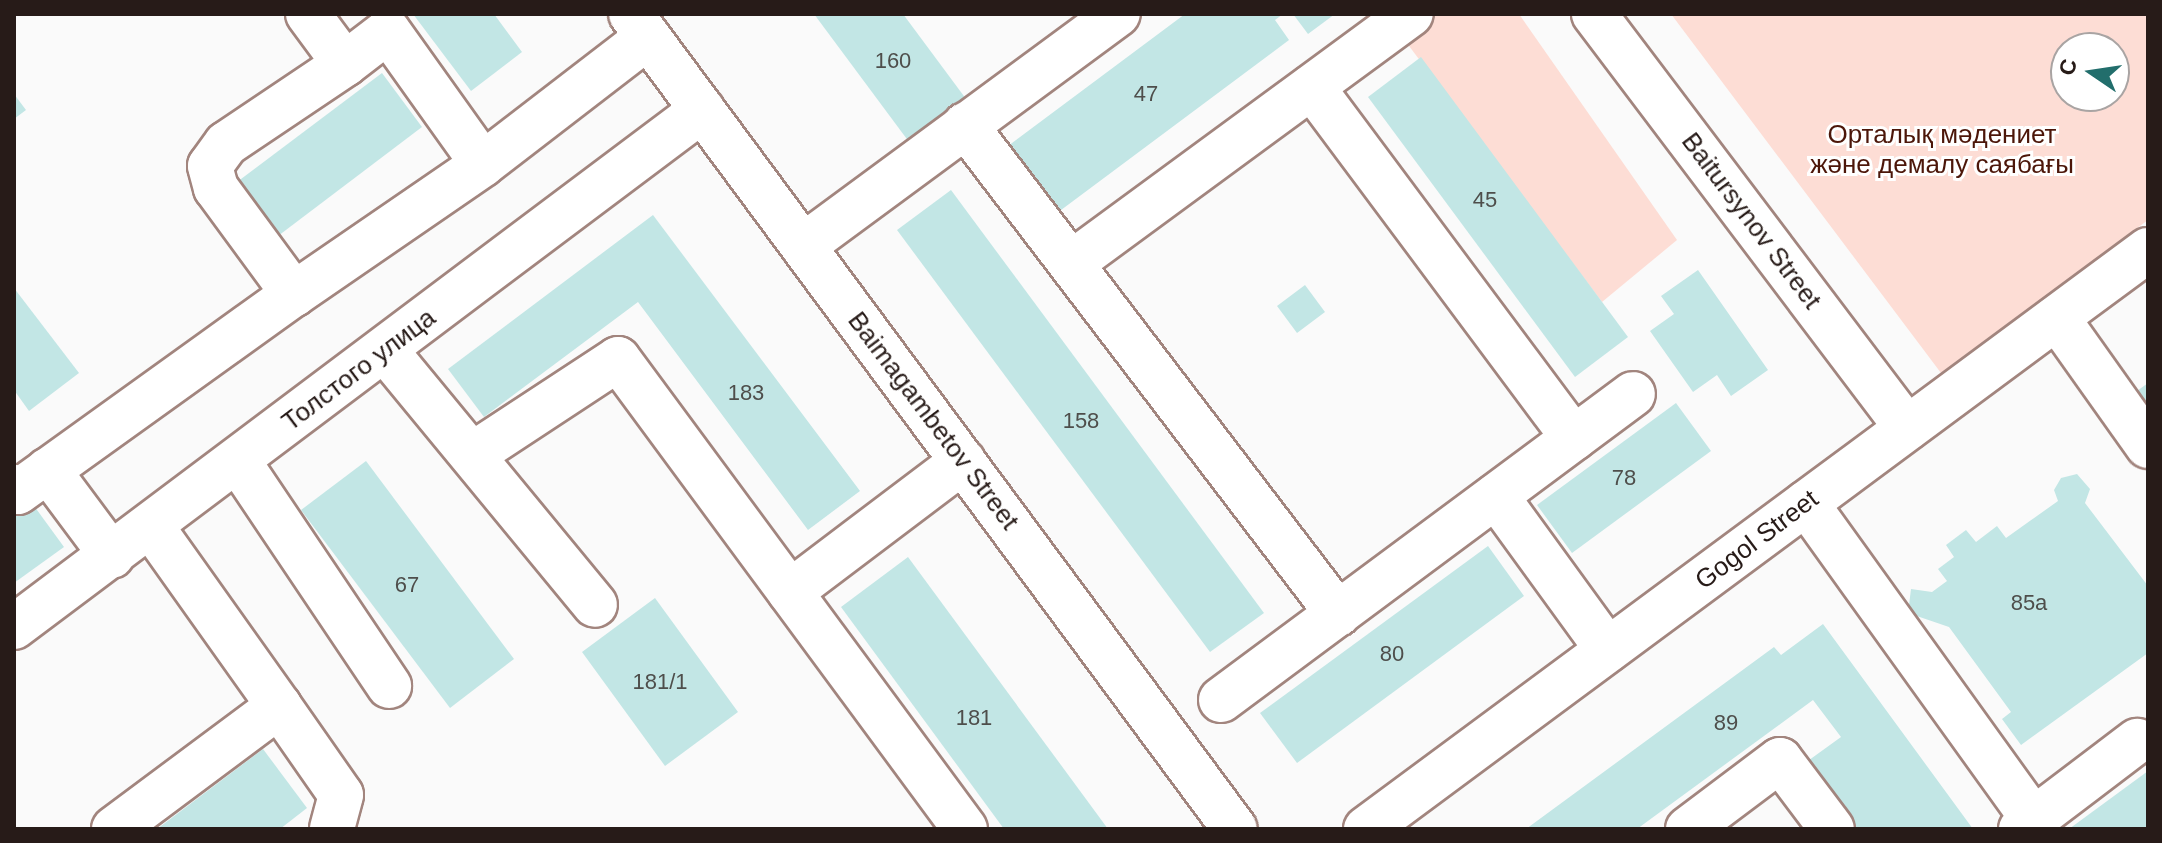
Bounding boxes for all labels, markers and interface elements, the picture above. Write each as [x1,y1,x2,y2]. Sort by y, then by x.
north arrow [2050,32,2130,112]
house number: 160 [875,48,911,74]
text: С [2054,56,2082,77]
house number: 47 [1134,81,1158,107]
park label: Орталық мәдениет және демалу саябағы [1810,119,2074,180]
street label: Baitursynov Street [1675,127,1827,315]
house number: 45 [1473,187,1497,213]
street label: Толстого улица [276,302,442,438]
street label: Baimagambetov Street [841,306,1025,536]
house number: 183 [728,380,764,406]
house number: 158 [1063,408,1099,434]
house number: 78 [1612,465,1636,491]
street label: Gogol Street [1689,484,1825,596]
house number: 67 [395,572,419,598]
house number: 85а [2011,590,2047,616]
house number: 80 [1380,641,1404,667]
house number: 181/1 [632,669,688,695]
house number: 181 [956,705,992,731]
house number: 89 [1714,710,1738,736]

